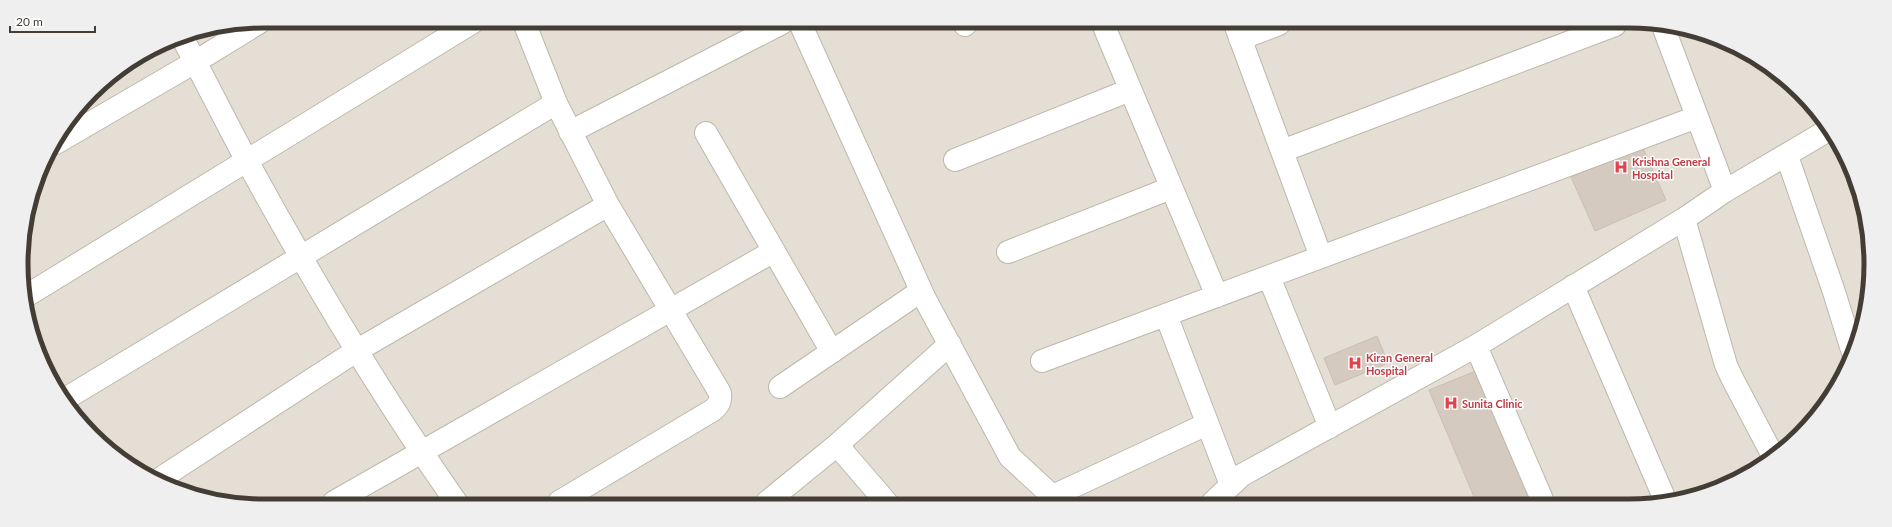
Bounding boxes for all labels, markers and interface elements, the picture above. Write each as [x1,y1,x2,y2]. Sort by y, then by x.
scale bar [10,8,95,34]
text: 20 m [16,14,43,29]
place label: Krishna General Hospital [1632,155,1710,181]
hospital icon: Krishna General Hospital [1613,159,1629,175]
place label: Kiran General Hospital [1366,351,1433,377]
hospital icon: Kiran General Hospital [1347,355,1363,371]
hospital icon: Sunita Clinic [1443,395,1459,411]
place label: Sunita Clinic [1462,397,1523,410]

